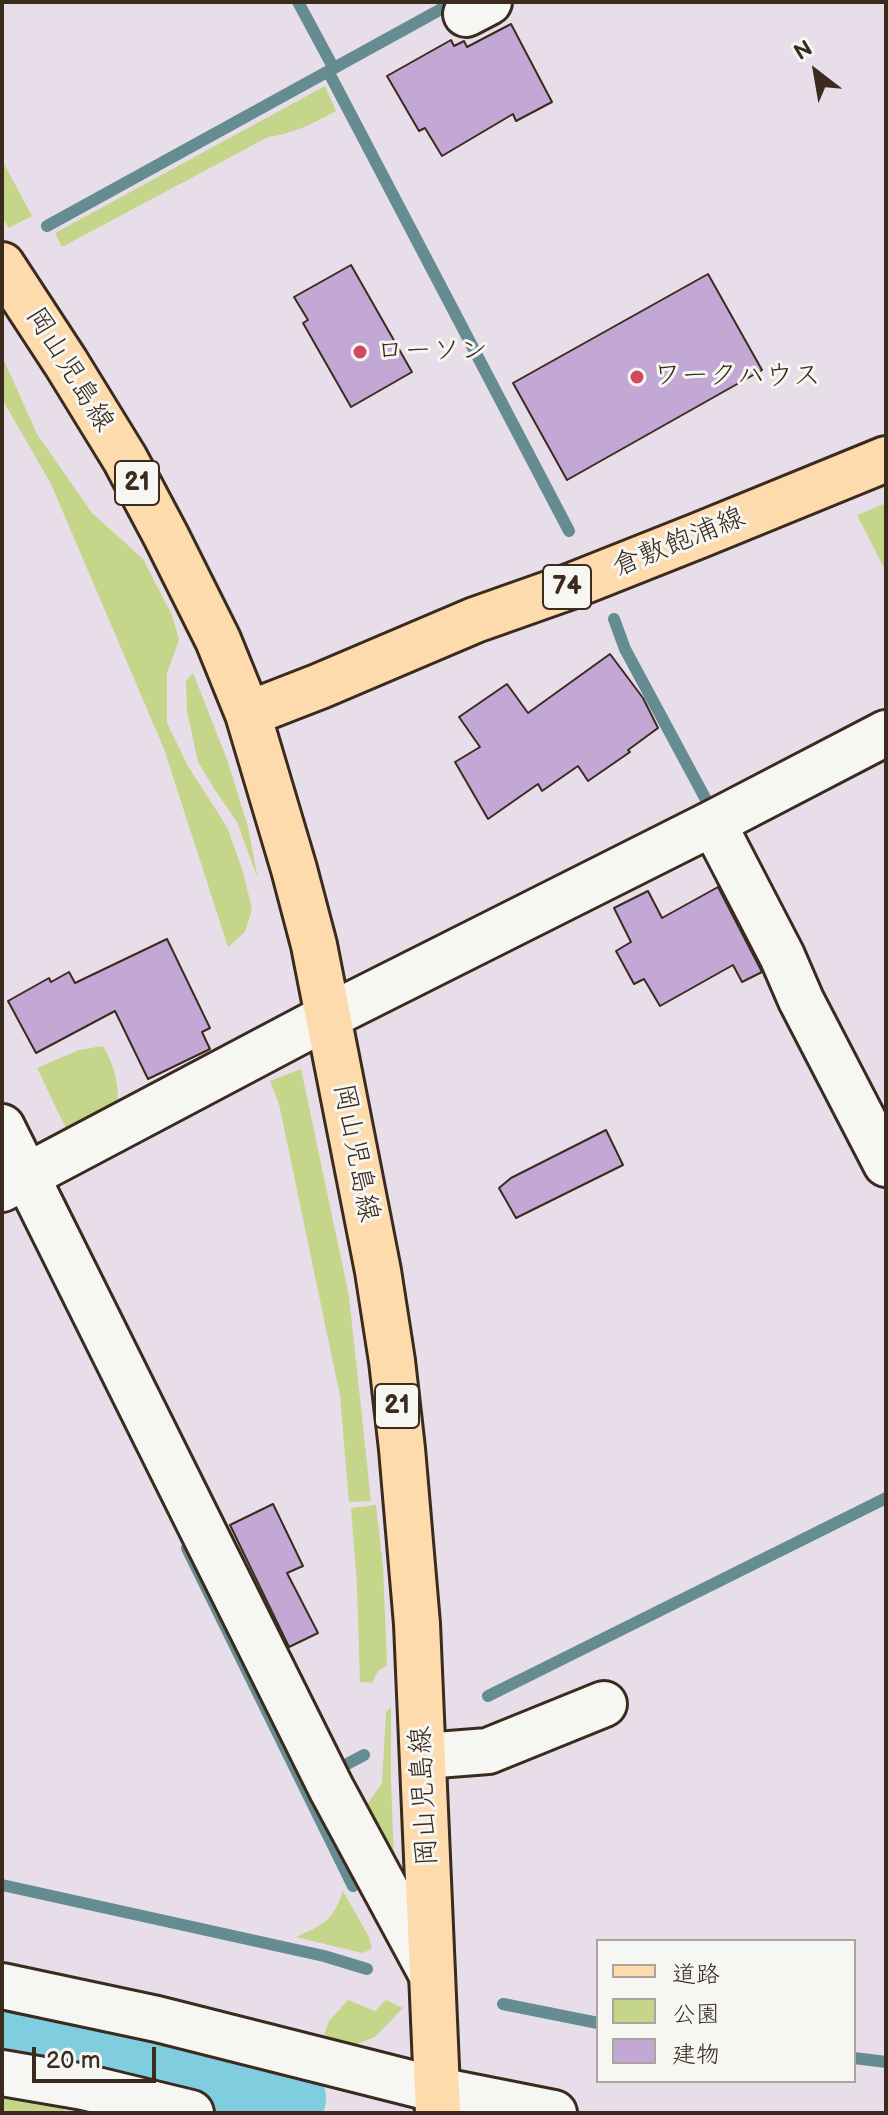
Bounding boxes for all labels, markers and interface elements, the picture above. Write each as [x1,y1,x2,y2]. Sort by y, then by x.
north arrow [776,32,856,112]
text: N [789,35,817,67]
street label: 岡山児島線 [18,302,120,438]
place label: ローソン [376,335,488,369]
marker: ローソン [351,343,369,361]
place label: ワークハウス [653,360,821,394]
marker: ワークハウス [628,368,646,386]
road number: 21 [115,461,159,505]
street label: 倉敷飽浦線 [608,501,750,585]
road number: 74 [543,565,591,609]
street label: 岡山児島線 [325,1081,385,1225]
road number: 21 [375,1384,419,1428]
street label: 岡山児島線 [405,1725,445,1867]
legend [596,1939,856,2083]
text: 道路 [672,1960,720,1989]
text: 公園 [672,2000,720,2029]
scale bar [36,2031,160,2081]
text: 建物 [672,2040,720,2069]
text: 20 m [46,2046,101,2075]

